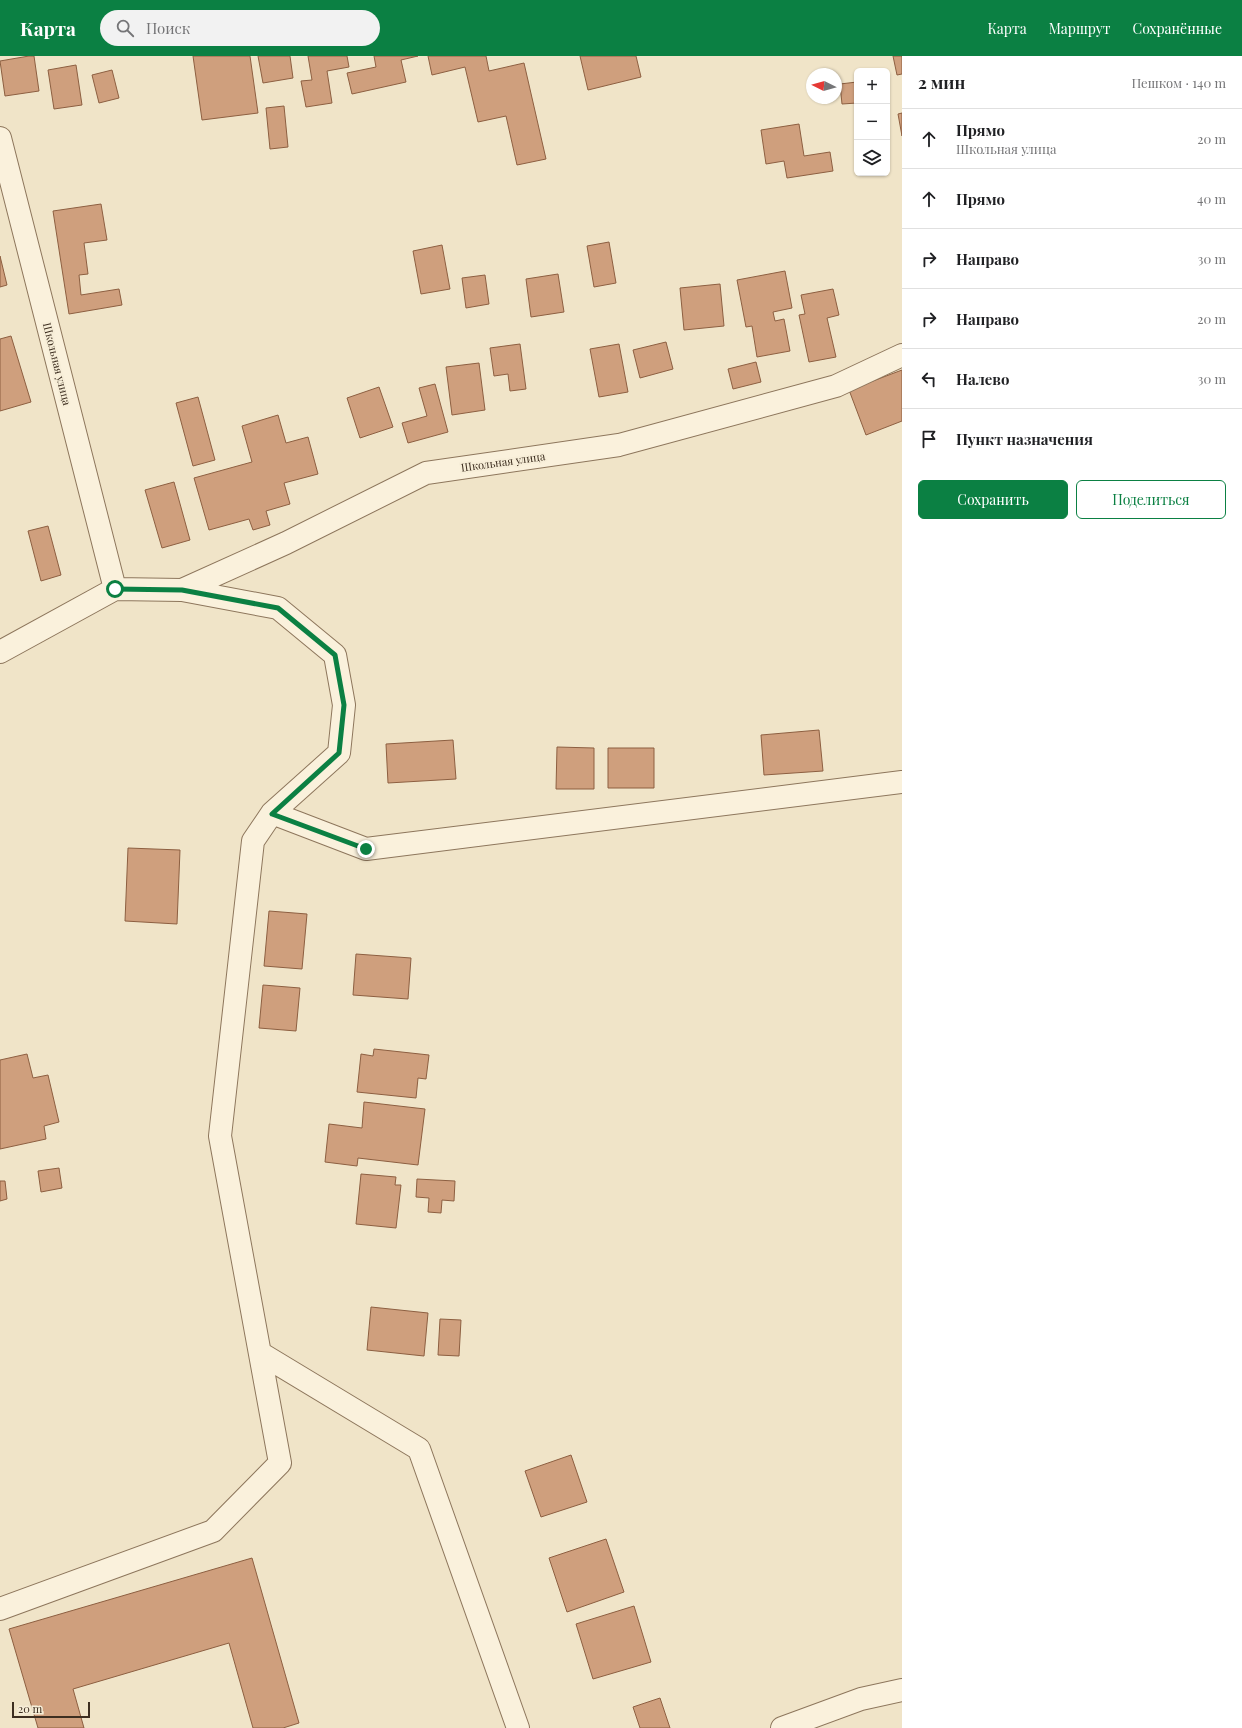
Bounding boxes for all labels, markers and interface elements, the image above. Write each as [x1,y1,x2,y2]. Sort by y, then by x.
search box [100,10,380,46]
text: Карта [20,15,76,41]
icon: search [114,17,136,39]
text: Поиск [146,18,190,38]
text: Карта [987,19,1027,38]
text: Маршрут [1049,19,1111,38]
text: Сохранённые [1133,19,1222,38]
north arrow [806,68,842,104]
map controls [854,68,890,176]
button: + [854,68,890,104]
text: 2 мин [918,71,965,93]
text: Пешком · 140 m [1132,74,1226,91]
button: − [854,104,890,140]
text: Прямо [956,120,1005,140]
icon: ahead [918,128,940,150]
text: 20 m [1197,130,1226,147]
button: layers [854,140,890,176]
text: Школьная улица [956,140,1056,157]
icon: ahead [918,188,940,210]
text: Прямо [956,189,1005,209]
text: 40 m [1197,190,1226,207]
icon: right [918,248,940,270]
text: Направо [956,249,1019,269]
text: 30 m [1198,250,1226,267]
icon: right [918,308,940,330]
text: Направо [956,309,1019,329]
text: 20 m [1197,310,1226,327]
street label: Школьная улица [40,321,75,407]
icon: left [918,368,940,390]
text: Налево [956,369,1009,389]
text: 30 m [1198,370,1226,387]
icon: arrive [918,428,940,450]
text: Пункт назначения [956,429,1093,449]
street label: Школьная улица [460,448,547,475]
button: Сохранить [918,480,1068,519]
button: Поделиться [1076,480,1226,519]
route start [106,580,124,598]
route end [357,840,375,858]
scale bar [12,1700,90,1719]
text: 20 m [18,1701,42,1716]

